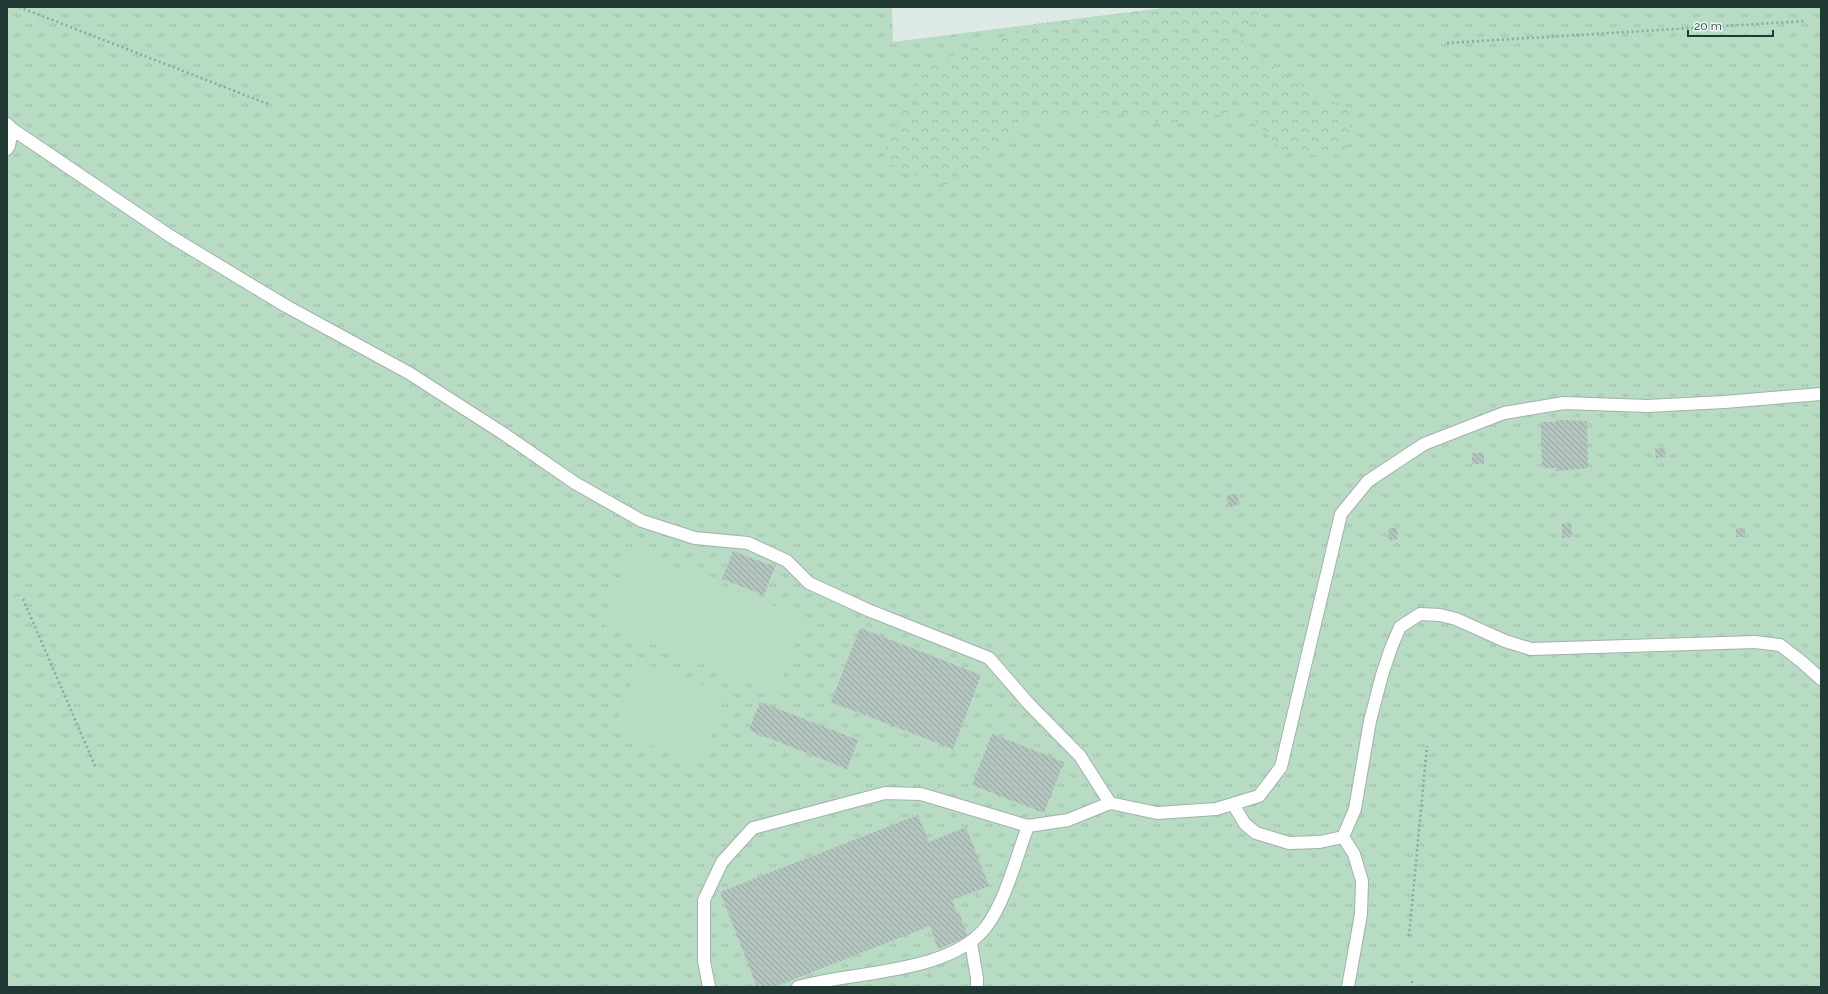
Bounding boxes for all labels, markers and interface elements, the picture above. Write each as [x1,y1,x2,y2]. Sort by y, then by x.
scale bar [1688,12,1773,38]
text: 20 m [1694,19,1722,33]

